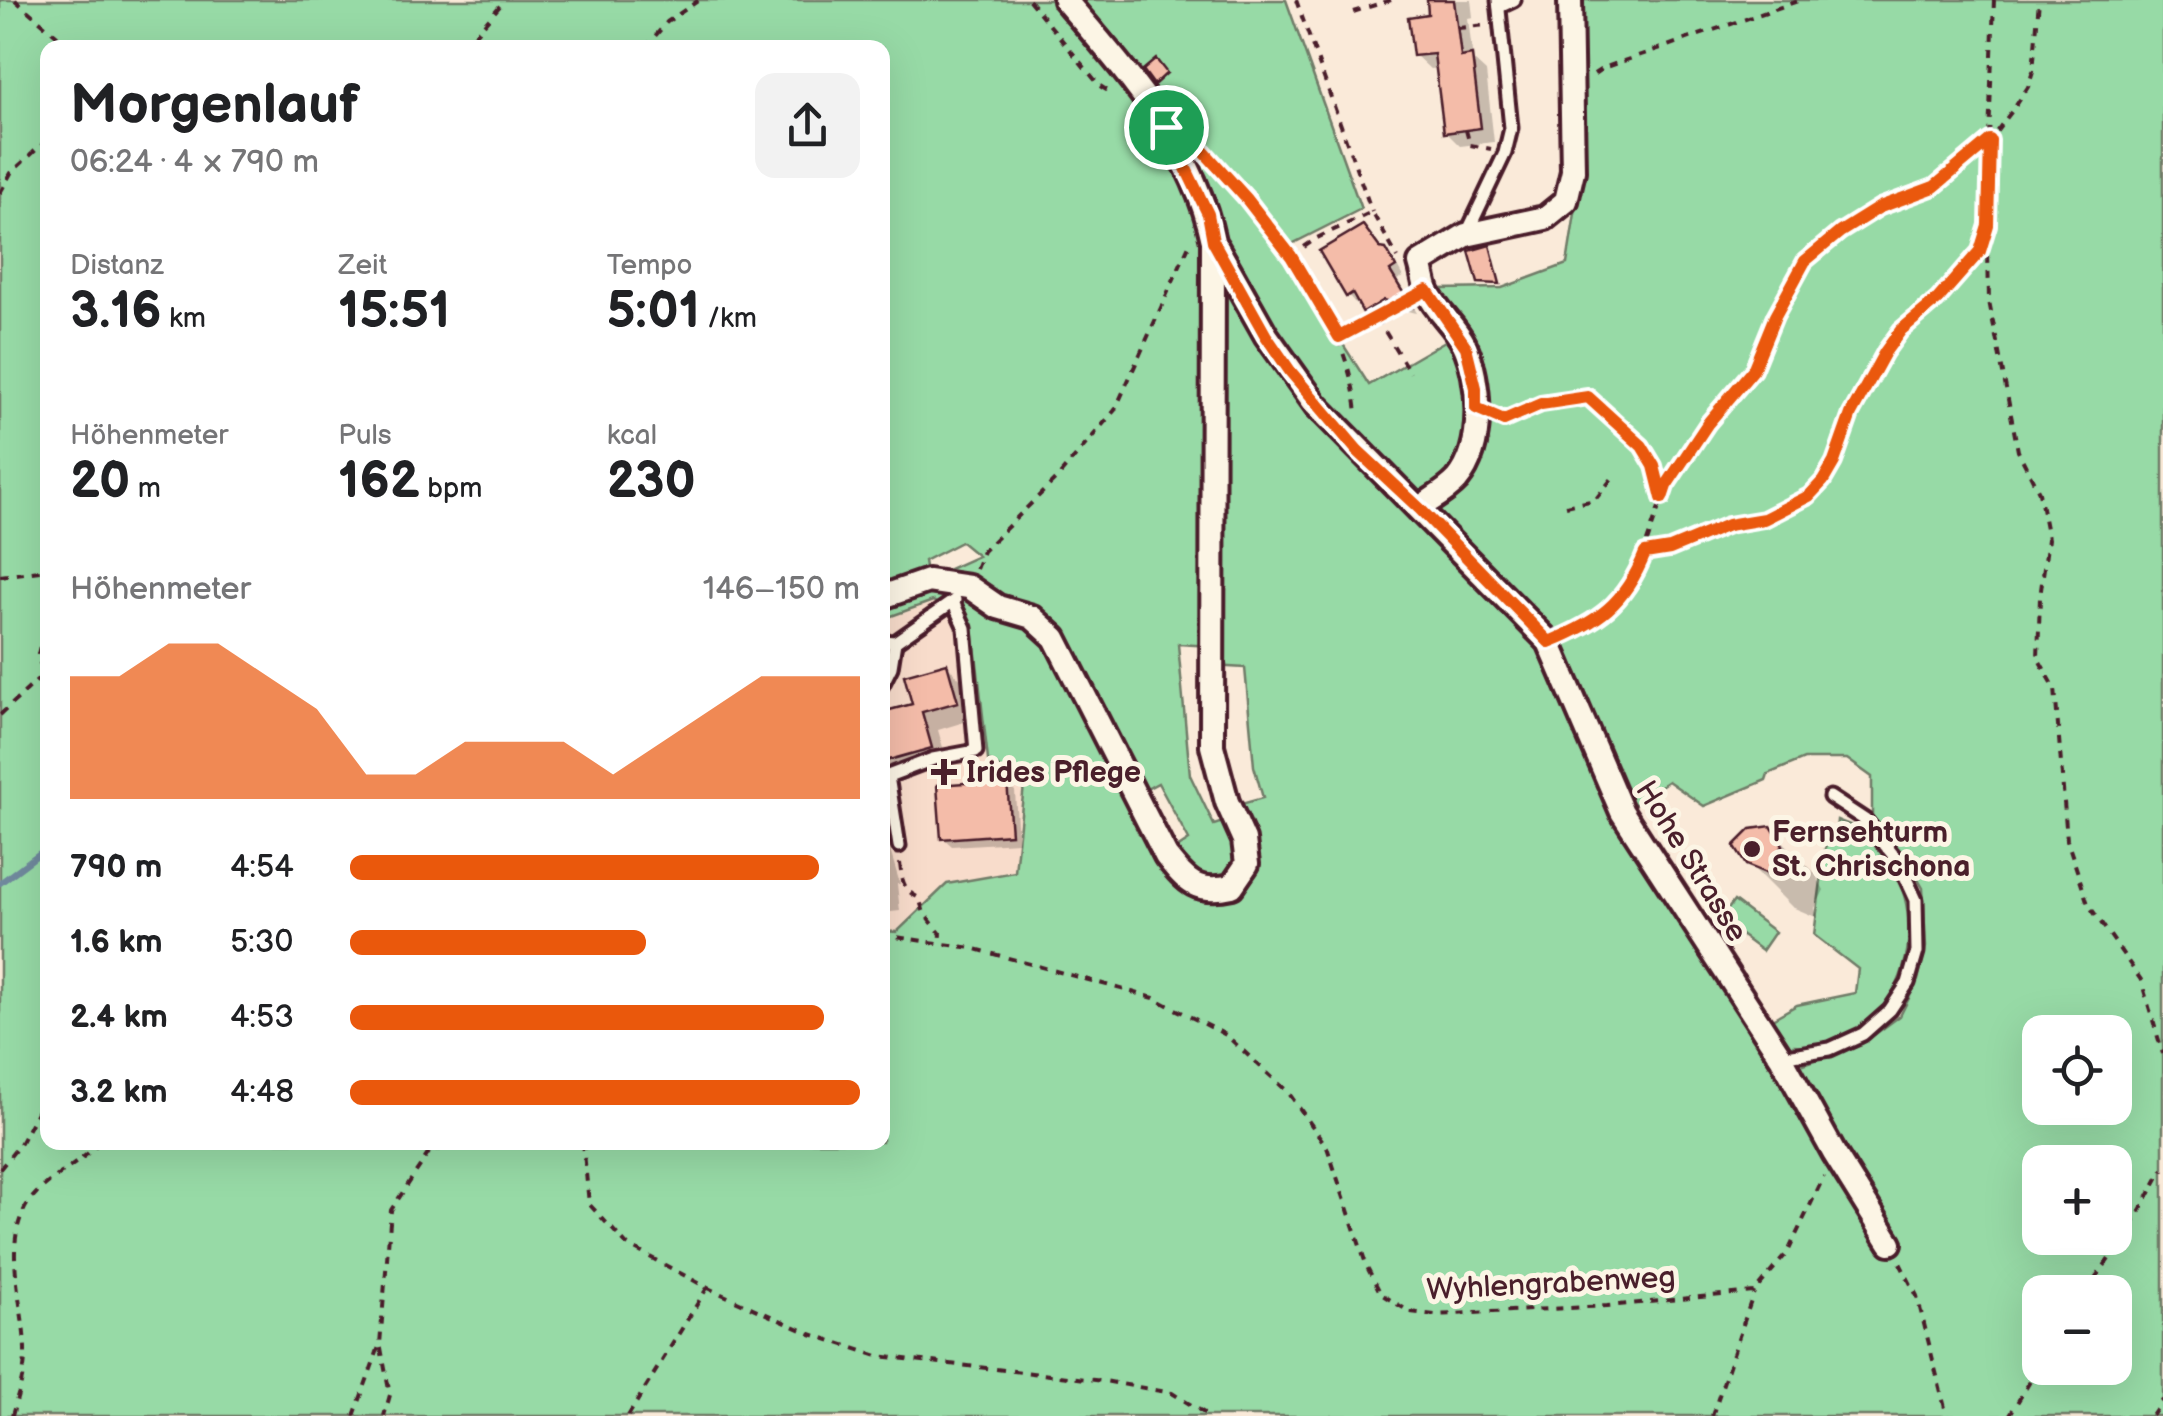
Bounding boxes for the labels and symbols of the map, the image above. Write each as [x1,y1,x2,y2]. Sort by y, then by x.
pin [1124,85,1209,170]
place label: Irides Pflege [966,755,1141,791]
marker: Irides Pflege [931,759,957,785]
street label: Hohe Strasse [1627,774,1755,949]
place label: Fernsehturm St. Chrischona [1772,815,1971,885]
marker: Fernsehturm St. Chrischona [1741,838,1763,860]
street label: Wyhlengrabenweg [1426,1260,1676,1308]

